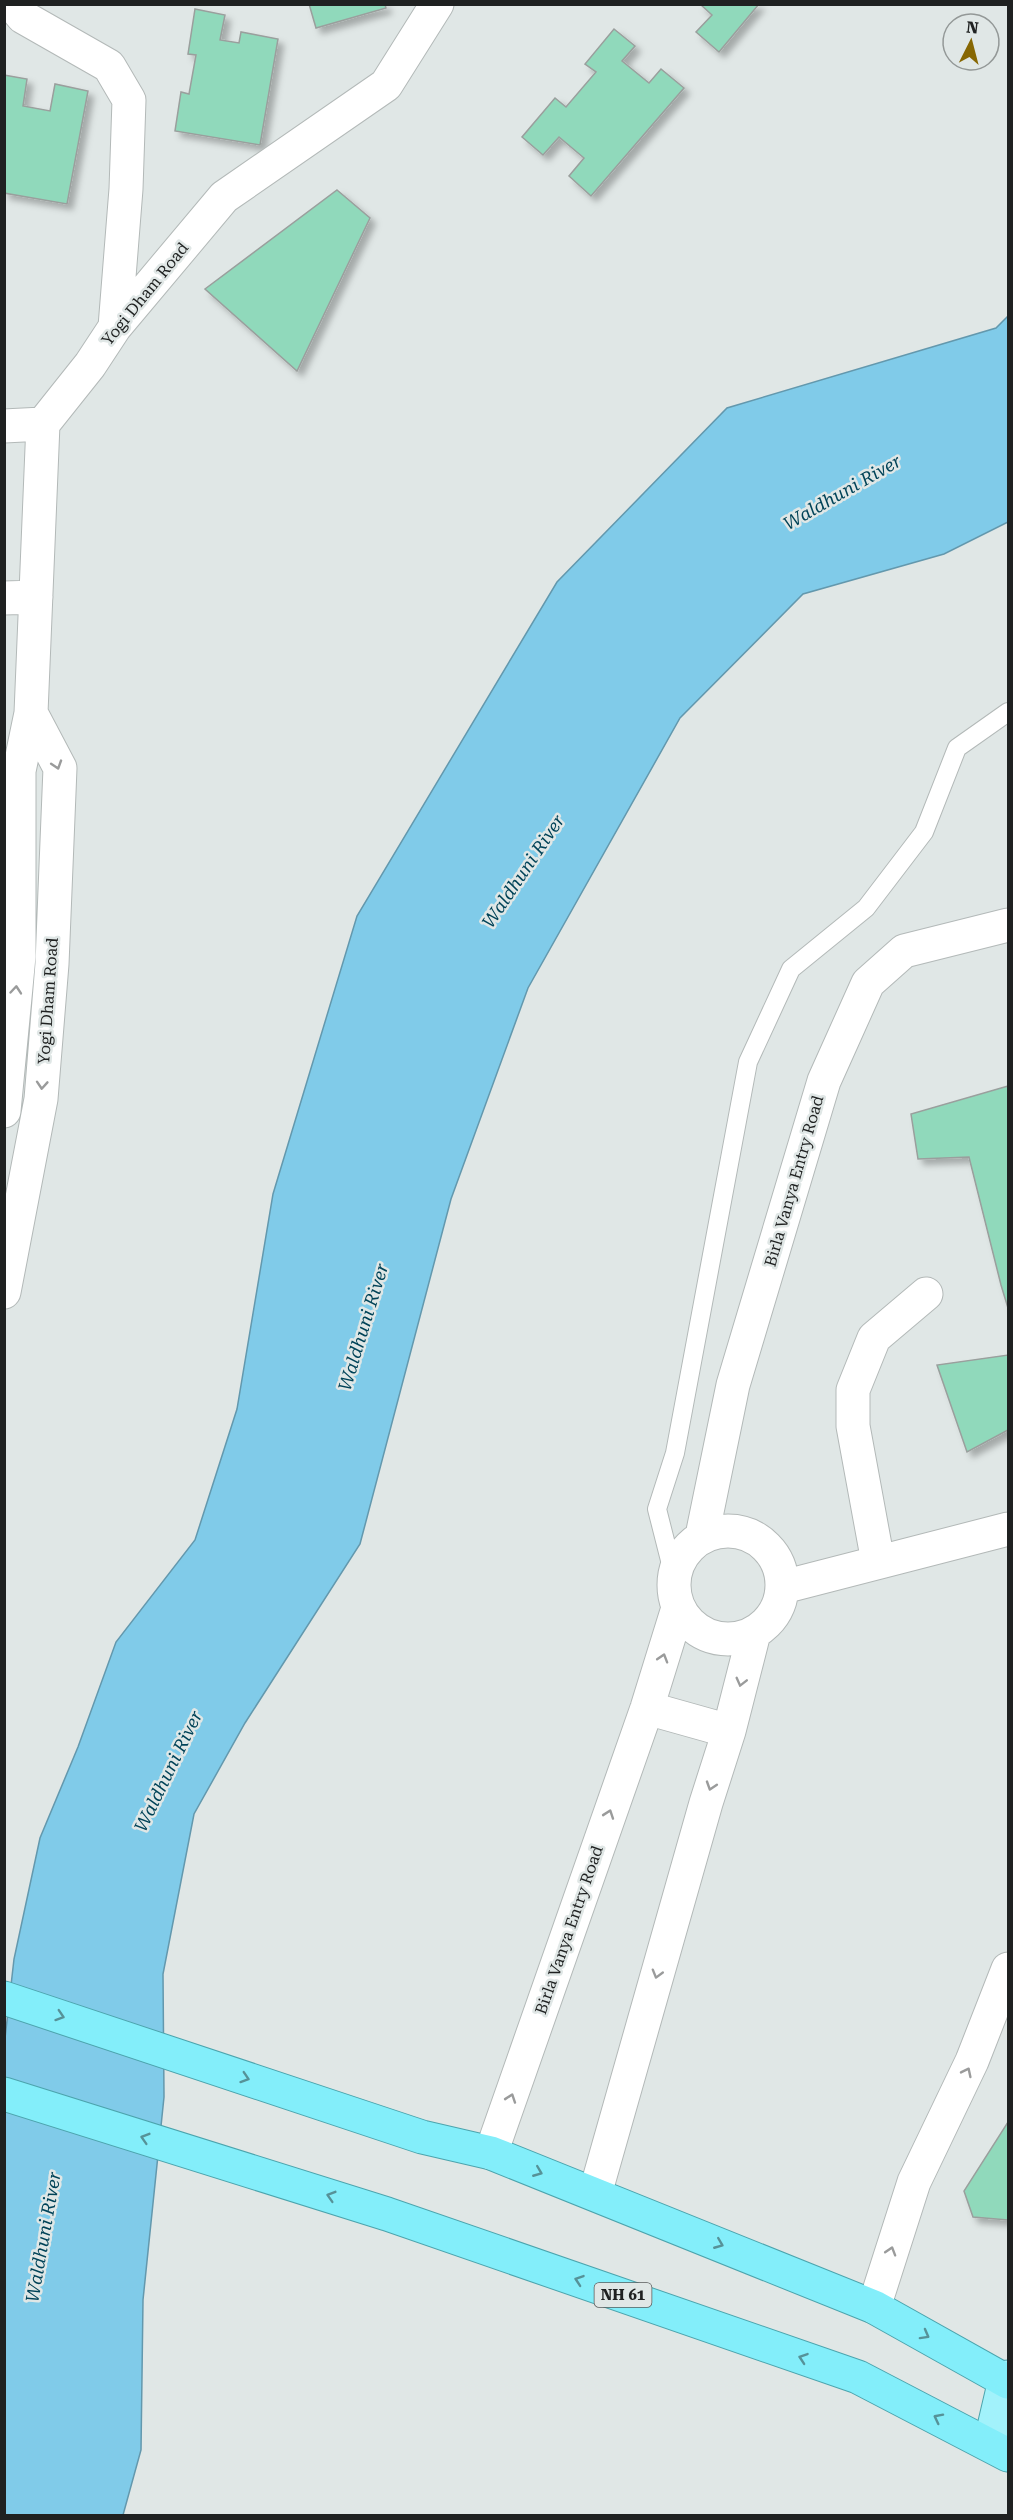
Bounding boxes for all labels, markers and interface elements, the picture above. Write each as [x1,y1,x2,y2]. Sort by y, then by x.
north arrow [941,12,1001,72]
text: N [965,17,980,38]
street label: Yogi Dham Road [98,239,192,349]
water label: Waldhuni River [780,450,905,534]
one-way arrow [49,759,62,770]
water label: Waldhuni River [477,810,569,932]
street label: Yogi Dham Road [34,937,62,1065]
one-way arrow [9,985,22,994]
one-way arrow [36,1080,49,1089]
street label: Birla Vanya Entry Road [760,1093,828,1269]
water label: Waldhuni River [334,1260,392,1393]
one-way arrow [655,1653,668,1664]
one-way arrow [736,1676,748,1686]
water label: Waldhuni River [130,1707,207,1835]
one-way arrow [706,1780,718,1791]
one-way arrow [601,1810,614,1820]
street label: Birla Vanya Entry Road [531,1843,607,2017]
one-way arrow [652,1968,664,1979]
one-way arrow [54,2009,65,2021]
one-way arrow [960,2067,972,2078]
one-way arrow [239,2070,250,2083]
one-way arrow [503,2093,516,2104]
one-way arrow [140,2133,151,2145]
one-way arrow [532,2165,543,2177]
water label: Waldhuni River [21,2170,65,2304]
one-way arrow [326,2191,337,2203]
one-way arrow [713,2237,724,2249]
one-way arrow [884,2246,896,2257]
one-way arrow [574,2275,585,2288]
road number: NH 61 [594,2283,652,2307]
one-way arrow [919,2328,929,2339]
one-way arrow [798,2353,809,2365]
one-way arrow [933,2413,944,2425]

